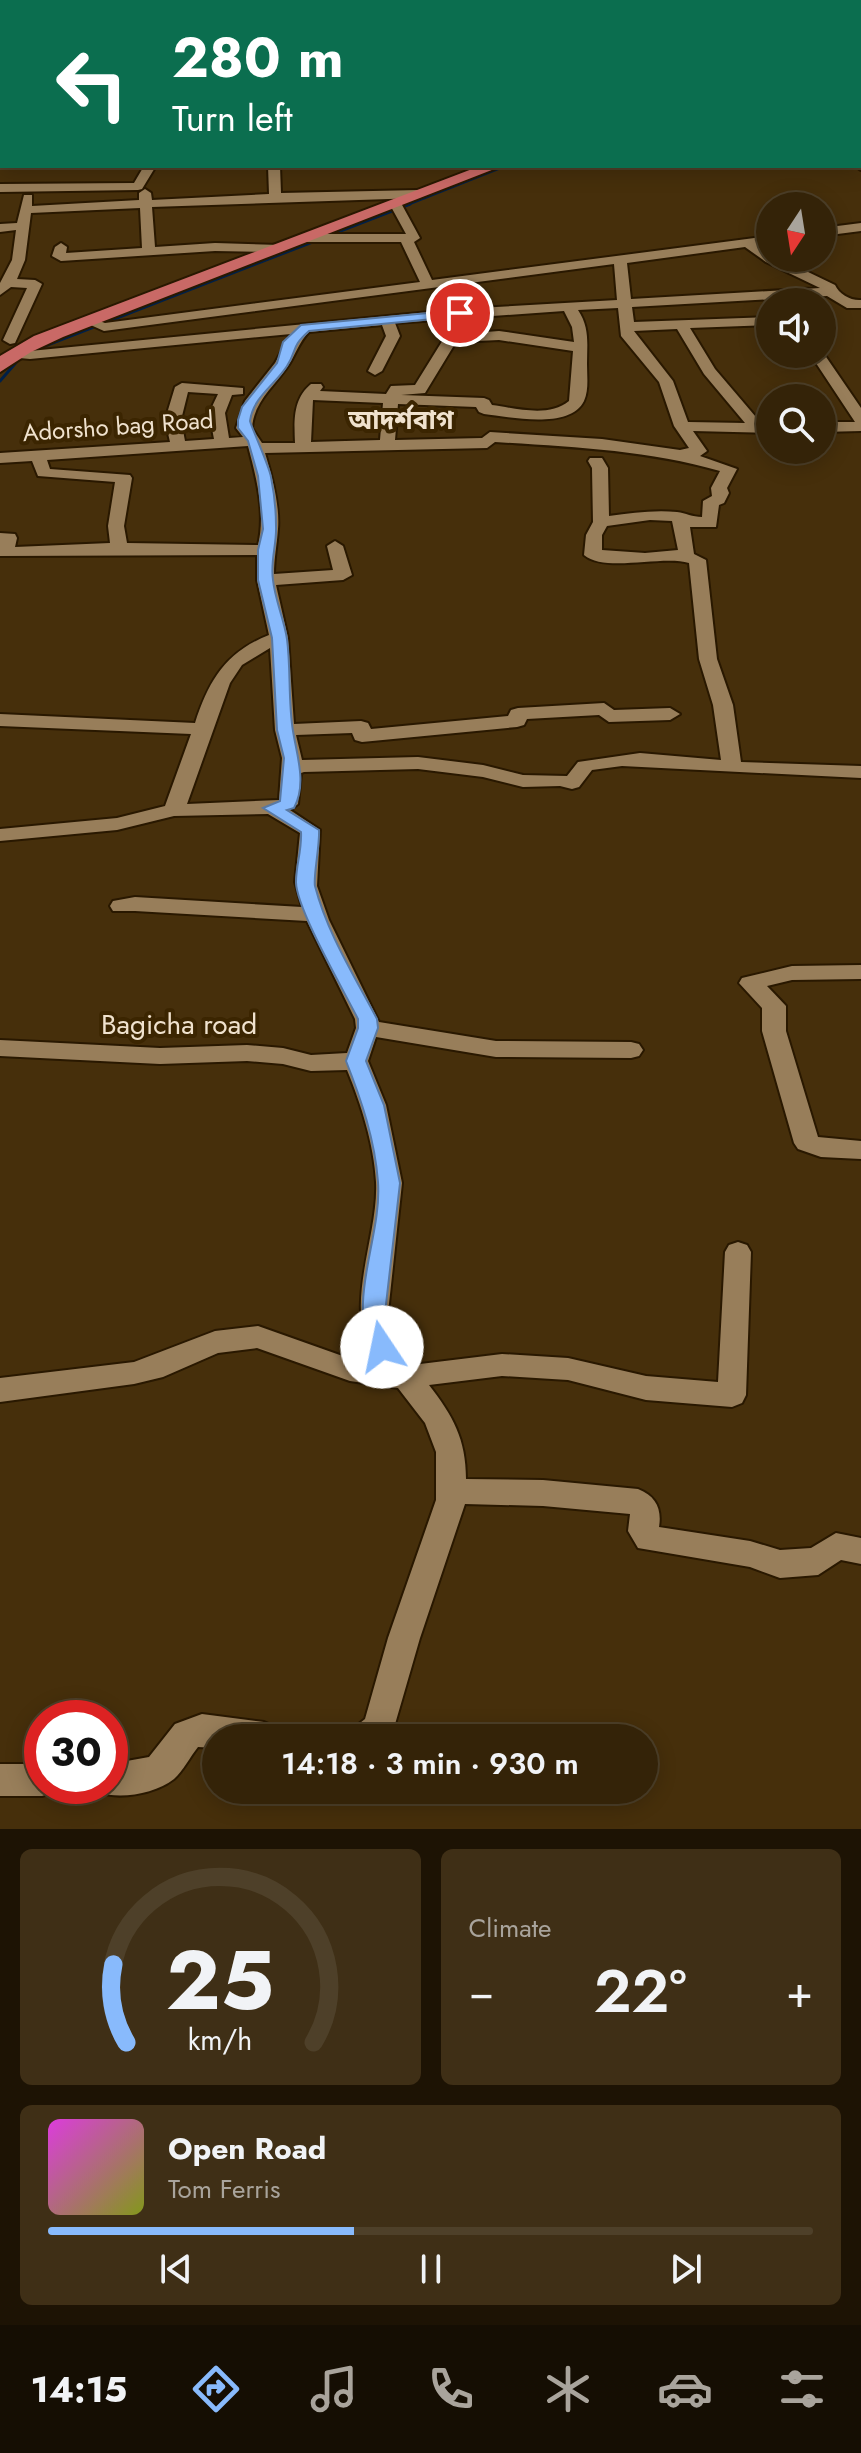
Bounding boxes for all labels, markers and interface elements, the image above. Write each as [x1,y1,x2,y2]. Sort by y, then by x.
text: 280 m [172,17,344,98]
icon: left [40,32,144,136]
text: Turn left [172,92,293,144]
north arrow [756,192,836,272]
map controls [756,192,836,464]
pin [426,279,494,347]
button: sound [756,288,836,368]
icon: arrive [438,291,482,335]
button: search [756,384,836,464]
district label: আদর্শবাগ [347,401,455,439]
street label: Adorsho bag Road [21,402,215,450]
street label: Bagicha road [101,1004,257,1045]
position arrow [340,1305,424,1389]
speed limit sign: 30 [24,1700,128,1804]
text: 14:18 · 3 min · 930 m [281,1742,579,1785]
text: Climate [469,1909,551,1947]
text: 25 [166,1920,274,2040]
text: 22° [594,1948,687,2035]
text: − [469,1960,494,2024]
text: + [786,1960,813,2024]
text: km/h [188,2019,253,2061]
text: Open Road [168,2127,326,2170]
text: Tom Ferris [168,2170,280,2208]
icon: previous [154,2247,198,2291]
icon: pause [409,2247,453,2291]
icon: next [664,2247,708,2291]
icon: directions [188,2361,244,2417]
icon: music [306,2361,362,2417]
icon: phone [423,2361,479,2417]
icon: climate [540,2361,596,2417]
icon: car [657,2361,713,2417]
icon: filters [774,2361,830,2417]
text: 14:15 [31,2363,127,2415]

